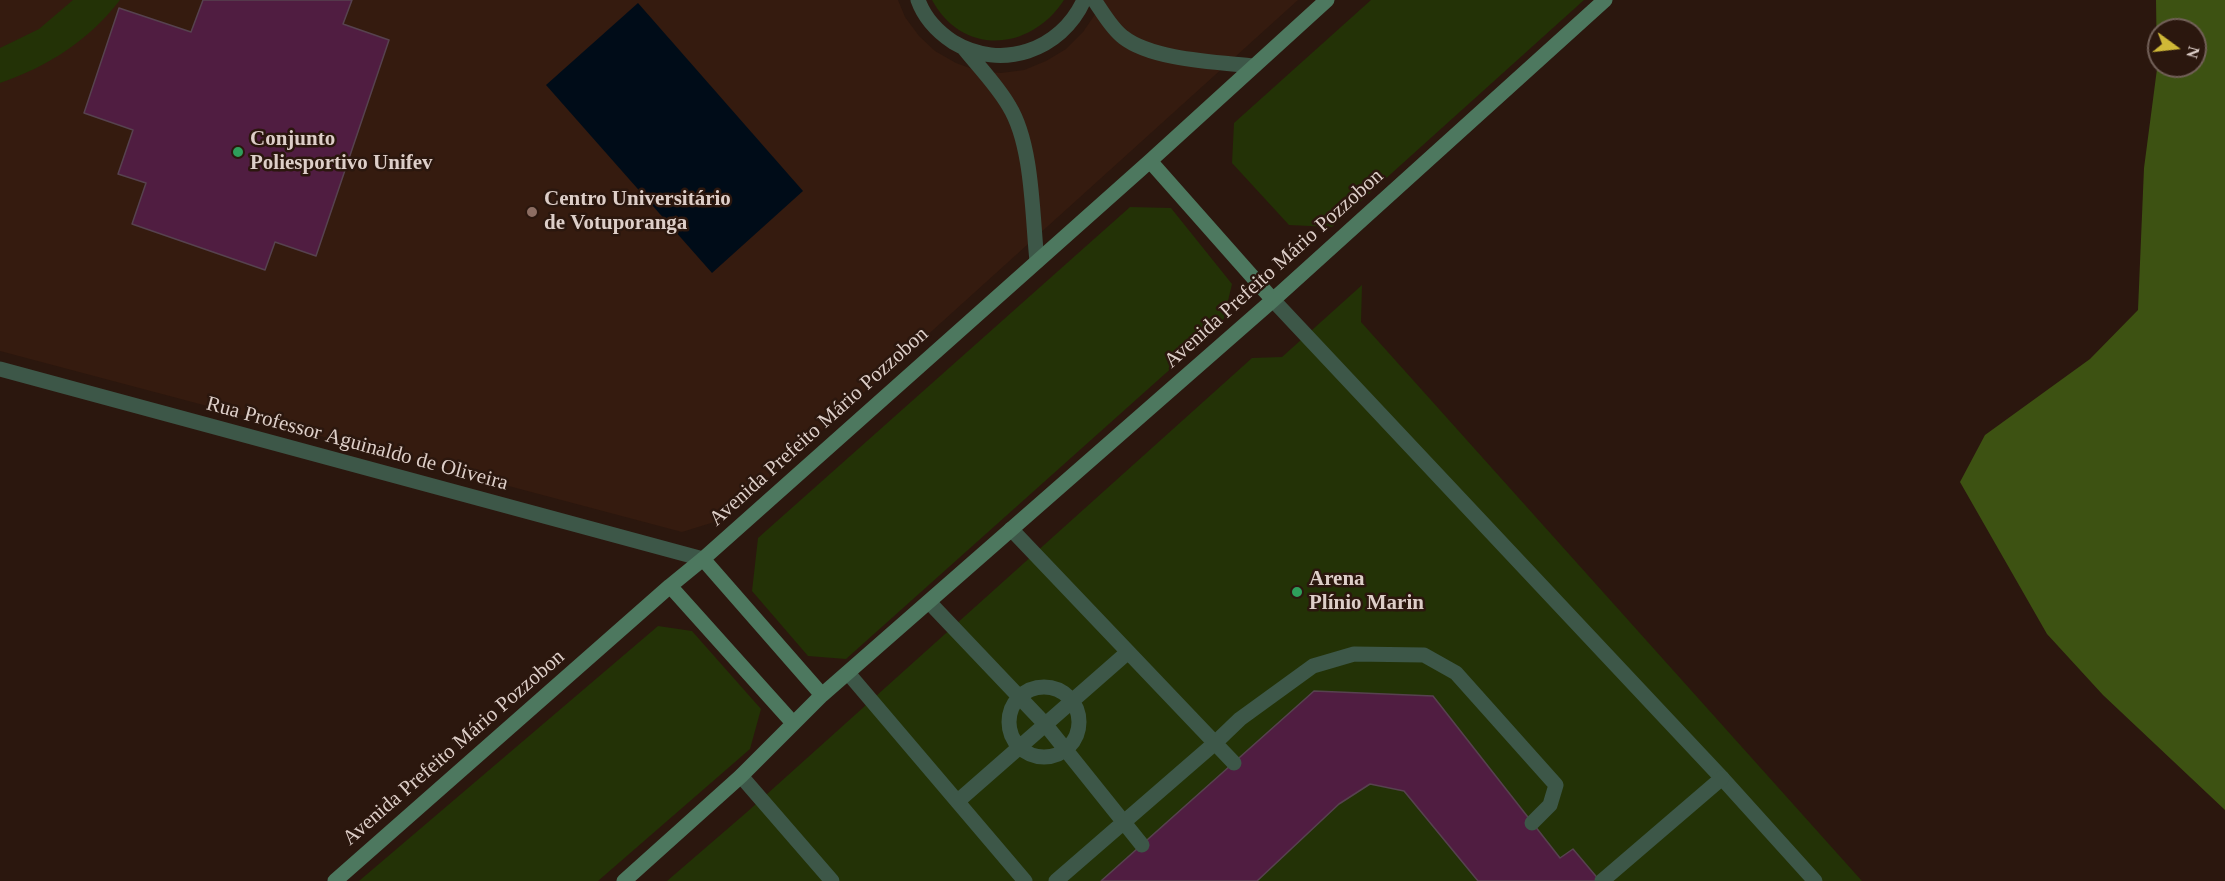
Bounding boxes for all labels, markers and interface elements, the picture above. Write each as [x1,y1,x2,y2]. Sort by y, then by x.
north arrow [2147,18,2207,78]
text: N [2183,44,2203,60]
place label: Conjunto Poliesportivo Unifev [250,127,433,177]
marker: Conjunto Poliesportivo Unifev [231,145,245,159]
street label: Avenida Prefeito Mário Pozzobon [1159,164,1389,374]
place label: Centro Universitário de Votuporanga [544,187,731,237]
marker: Centro Universitário de Votuporanga [525,205,539,219]
street label: Avenida Prefeito Mário Pozzobon [704,322,934,532]
street label: Rua Professor Aguinaldo de Oliveira [203,392,511,496]
place label: Arena Plínio Marin [1309,567,1424,617]
marker: Arena Plínio Marin [1290,585,1304,599]
street label: Avenida Prefeito Mário Pozzobon [338,645,570,851]

